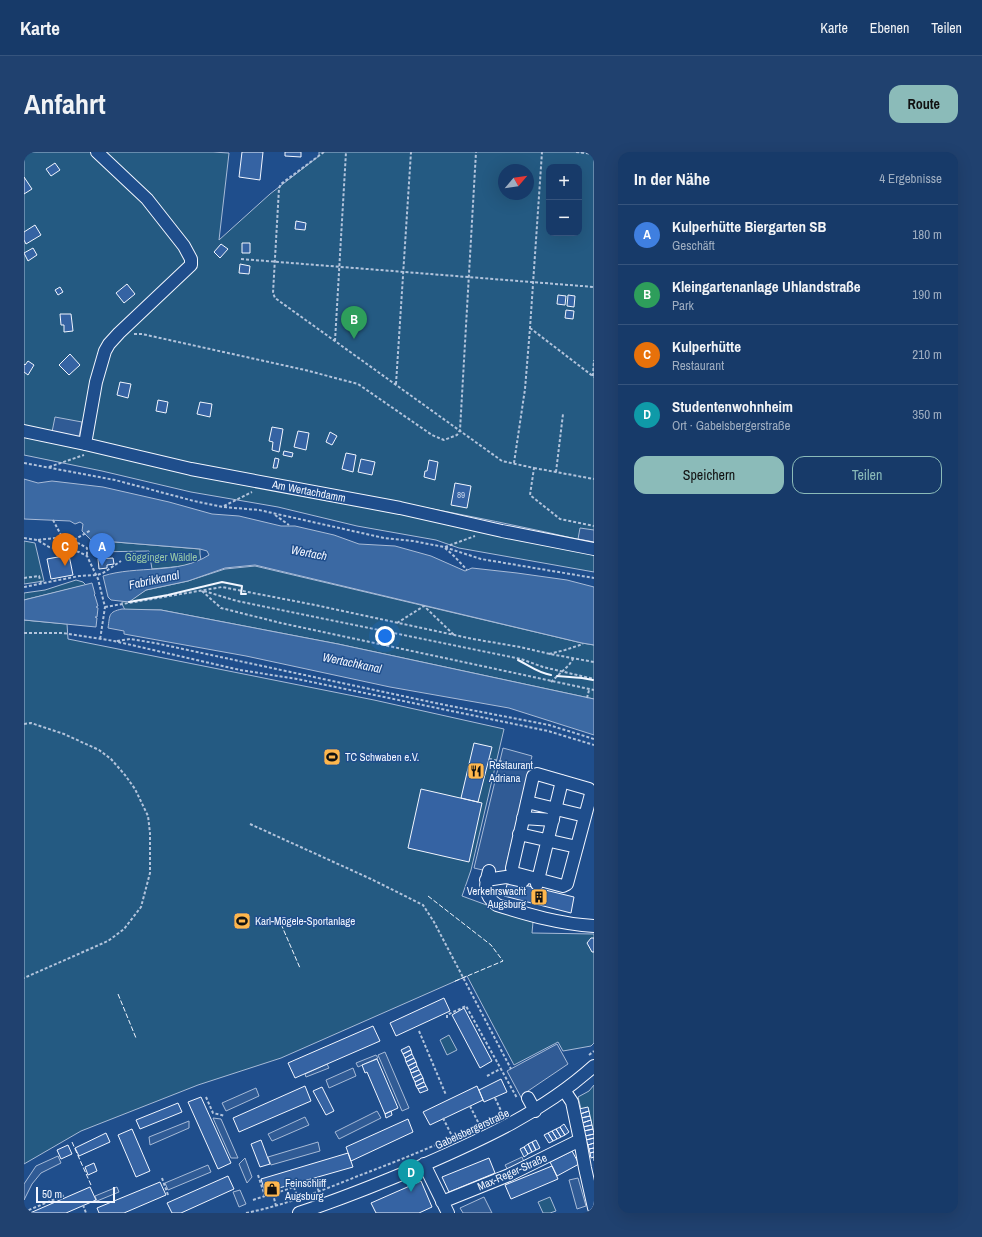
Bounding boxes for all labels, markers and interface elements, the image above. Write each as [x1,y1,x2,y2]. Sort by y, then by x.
text: Karte [20,15,60,41]
text: Karte [820,19,848,37]
text: Ebenen [870,19,909,37]
text: Teilen [931,19,962,37]
text: Anfahrt [24,85,106,123]
button: Route [889,85,958,123]
north arrow [498,164,534,200]
map controls [546,164,582,236]
button: + [546,164,582,200]
text: In der Nähe [634,167,710,190]
text: 4 Ergebnisse [879,170,942,187]
button: − [546,200,582,236]
text: Kulperhütte Biergarten SB [672,216,826,237]
text: A [643,226,651,243]
text: 180 m [912,226,942,243]
text: Geschäft [672,237,715,254]
text: Kleingartenanlage Uhlandstraße [672,276,861,297]
text: B [643,286,651,303]
text: 190 m [912,286,942,303]
text: Park [672,297,694,314]
pin: B [341,306,367,339]
text: Kulperhütte [672,336,741,357]
text: C [643,346,651,363]
text: 210 m [912,346,942,363]
text: Restaurant [672,357,724,374]
text: Studentenwohnheim [672,396,793,417]
text: D [643,406,651,423]
text: 350 m [912,406,942,423]
text: Ort · Gabelsbergerstraße [672,417,791,434]
button: Speichern [634,456,784,494]
button: Teilen [792,456,942,494]
street label: Am Wertachdamm [270,477,347,505]
house number: 89 [457,489,465,501]
pin: C [52,533,78,566]
pin: A [89,533,115,566]
water label: Wertach [290,542,328,564]
park label: Gögginger Wäldle [125,550,197,564]
water label: Fabrikkanal [127,567,181,593]
your location [375,626,395,646]
water label: Wertachkanal [321,649,384,677]
sports icon: TC Schwaben e.V. [322,747,342,767]
place label: TC Schwaben e.V. [345,750,419,764]
place label: Restaurant Adriana [488,758,534,785]
restaurant icon: Restaurant Adriana [466,761,486,781]
place label: Verkehrswacht Augsburg [467,884,526,911]
building icon: Verkehrswacht Augsburg [529,887,549,907]
sports icon: Karl-Mögele-Sportanlage [232,911,252,931]
place label: Karl-Mögele-Sportanlage [255,914,355,928]
street label: Gabelsbergerstraße [433,1106,511,1152]
street label: Max-Reger-Straße [475,1150,549,1194]
pin: D [398,1159,424,1192]
place label: Feinschliff Augsburg [284,1176,326,1203]
shop icon: Feinschliff Augsburg [262,1179,282,1199]
scale bar [36,1185,115,1204]
text: 50 m [42,1187,62,1201]

